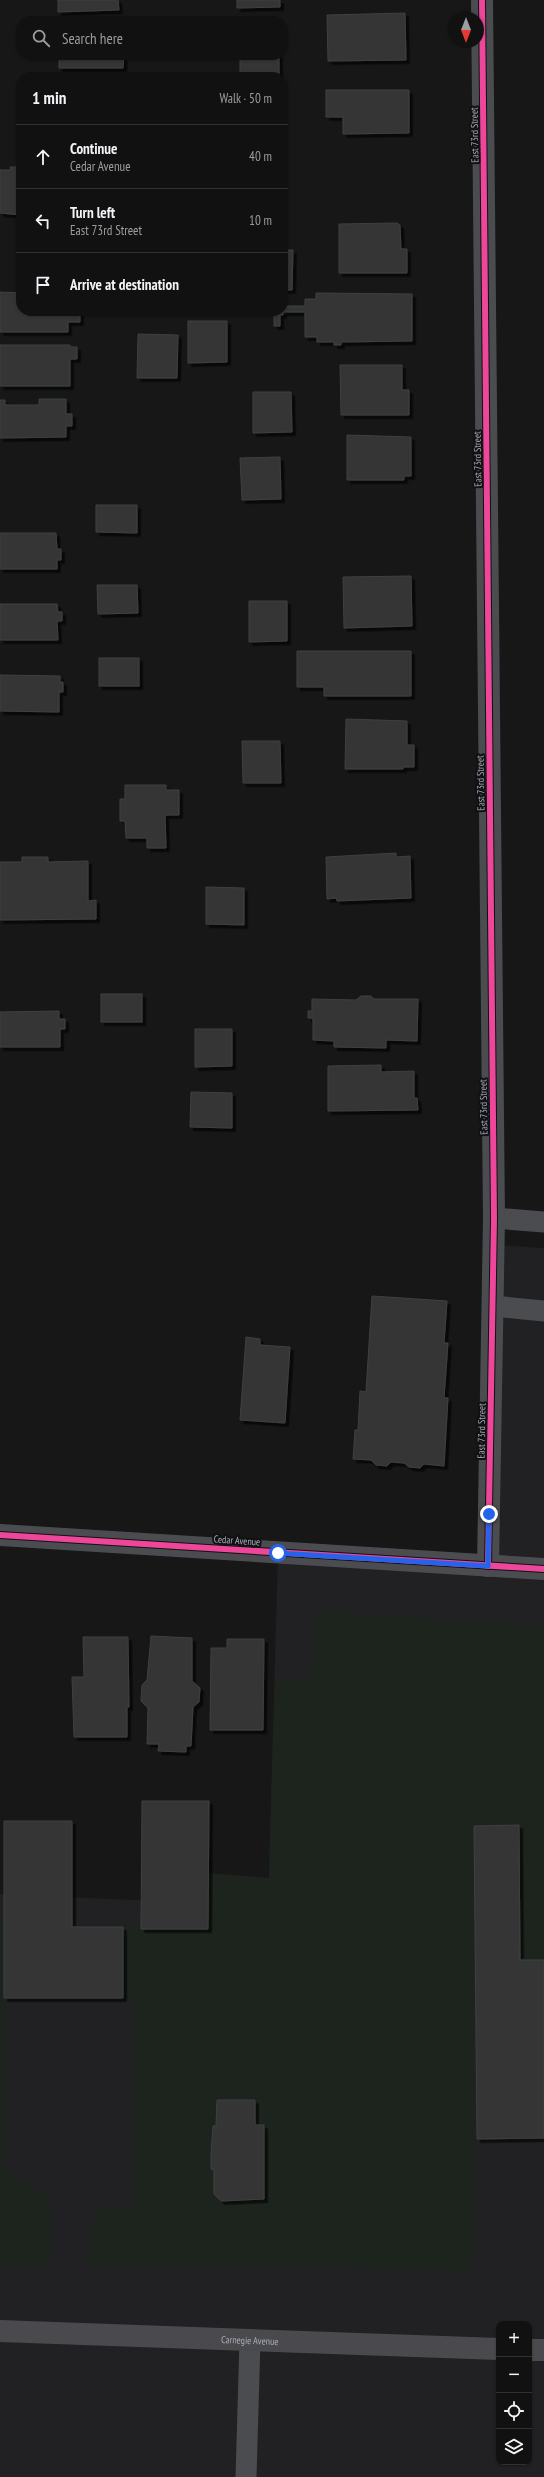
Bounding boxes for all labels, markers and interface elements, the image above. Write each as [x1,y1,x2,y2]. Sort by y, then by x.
north arrow [448,12,484,48]
search box [16,16,288,60]
icon: search [30,27,52,49]
text: Search here [62,29,123,48]
text: 1 min [32,87,66,109]
text: Walk · 50 m [220,90,272,107]
street label: East 73rd Street [468,107,481,163]
text: Continue [70,139,117,158]
icon: ahead [32,146,54,168]
text: 40 m [249,148,272,165]
text: Cedar Avenue [70,158,131,175]
text: Turn left [70,203,115,222]
icon: left [32,210,54,232]
text: 10 m [249,212,272,229]
text: East 73rd Street [70,222,142,239]
icon: arrive [32,274,54,296]
text: Arrive at destination [70,275,179,294]
street label: East 73rd Street [471,431,484,487]
street label: East 73rd Street [474,755,487,811]
street label: East 73rd Street [477,1079,490,1135]
street label: East 73rd Street [475,1403,488,1459]
route end [480,1505,498,1523]
street label: Cedar Avenue [213,1532,261,1549]
route start [269,1544,287,1562]
map controls [496,2321,532,2465]
button: + [496,2321,532,2357]
street label: Carnegie Avenue [221,2333,279,2348]
button: − [496,2357,532,2393]
button: locate [496,2393,532,2429]
button: layers [496,2429,532,2465]

